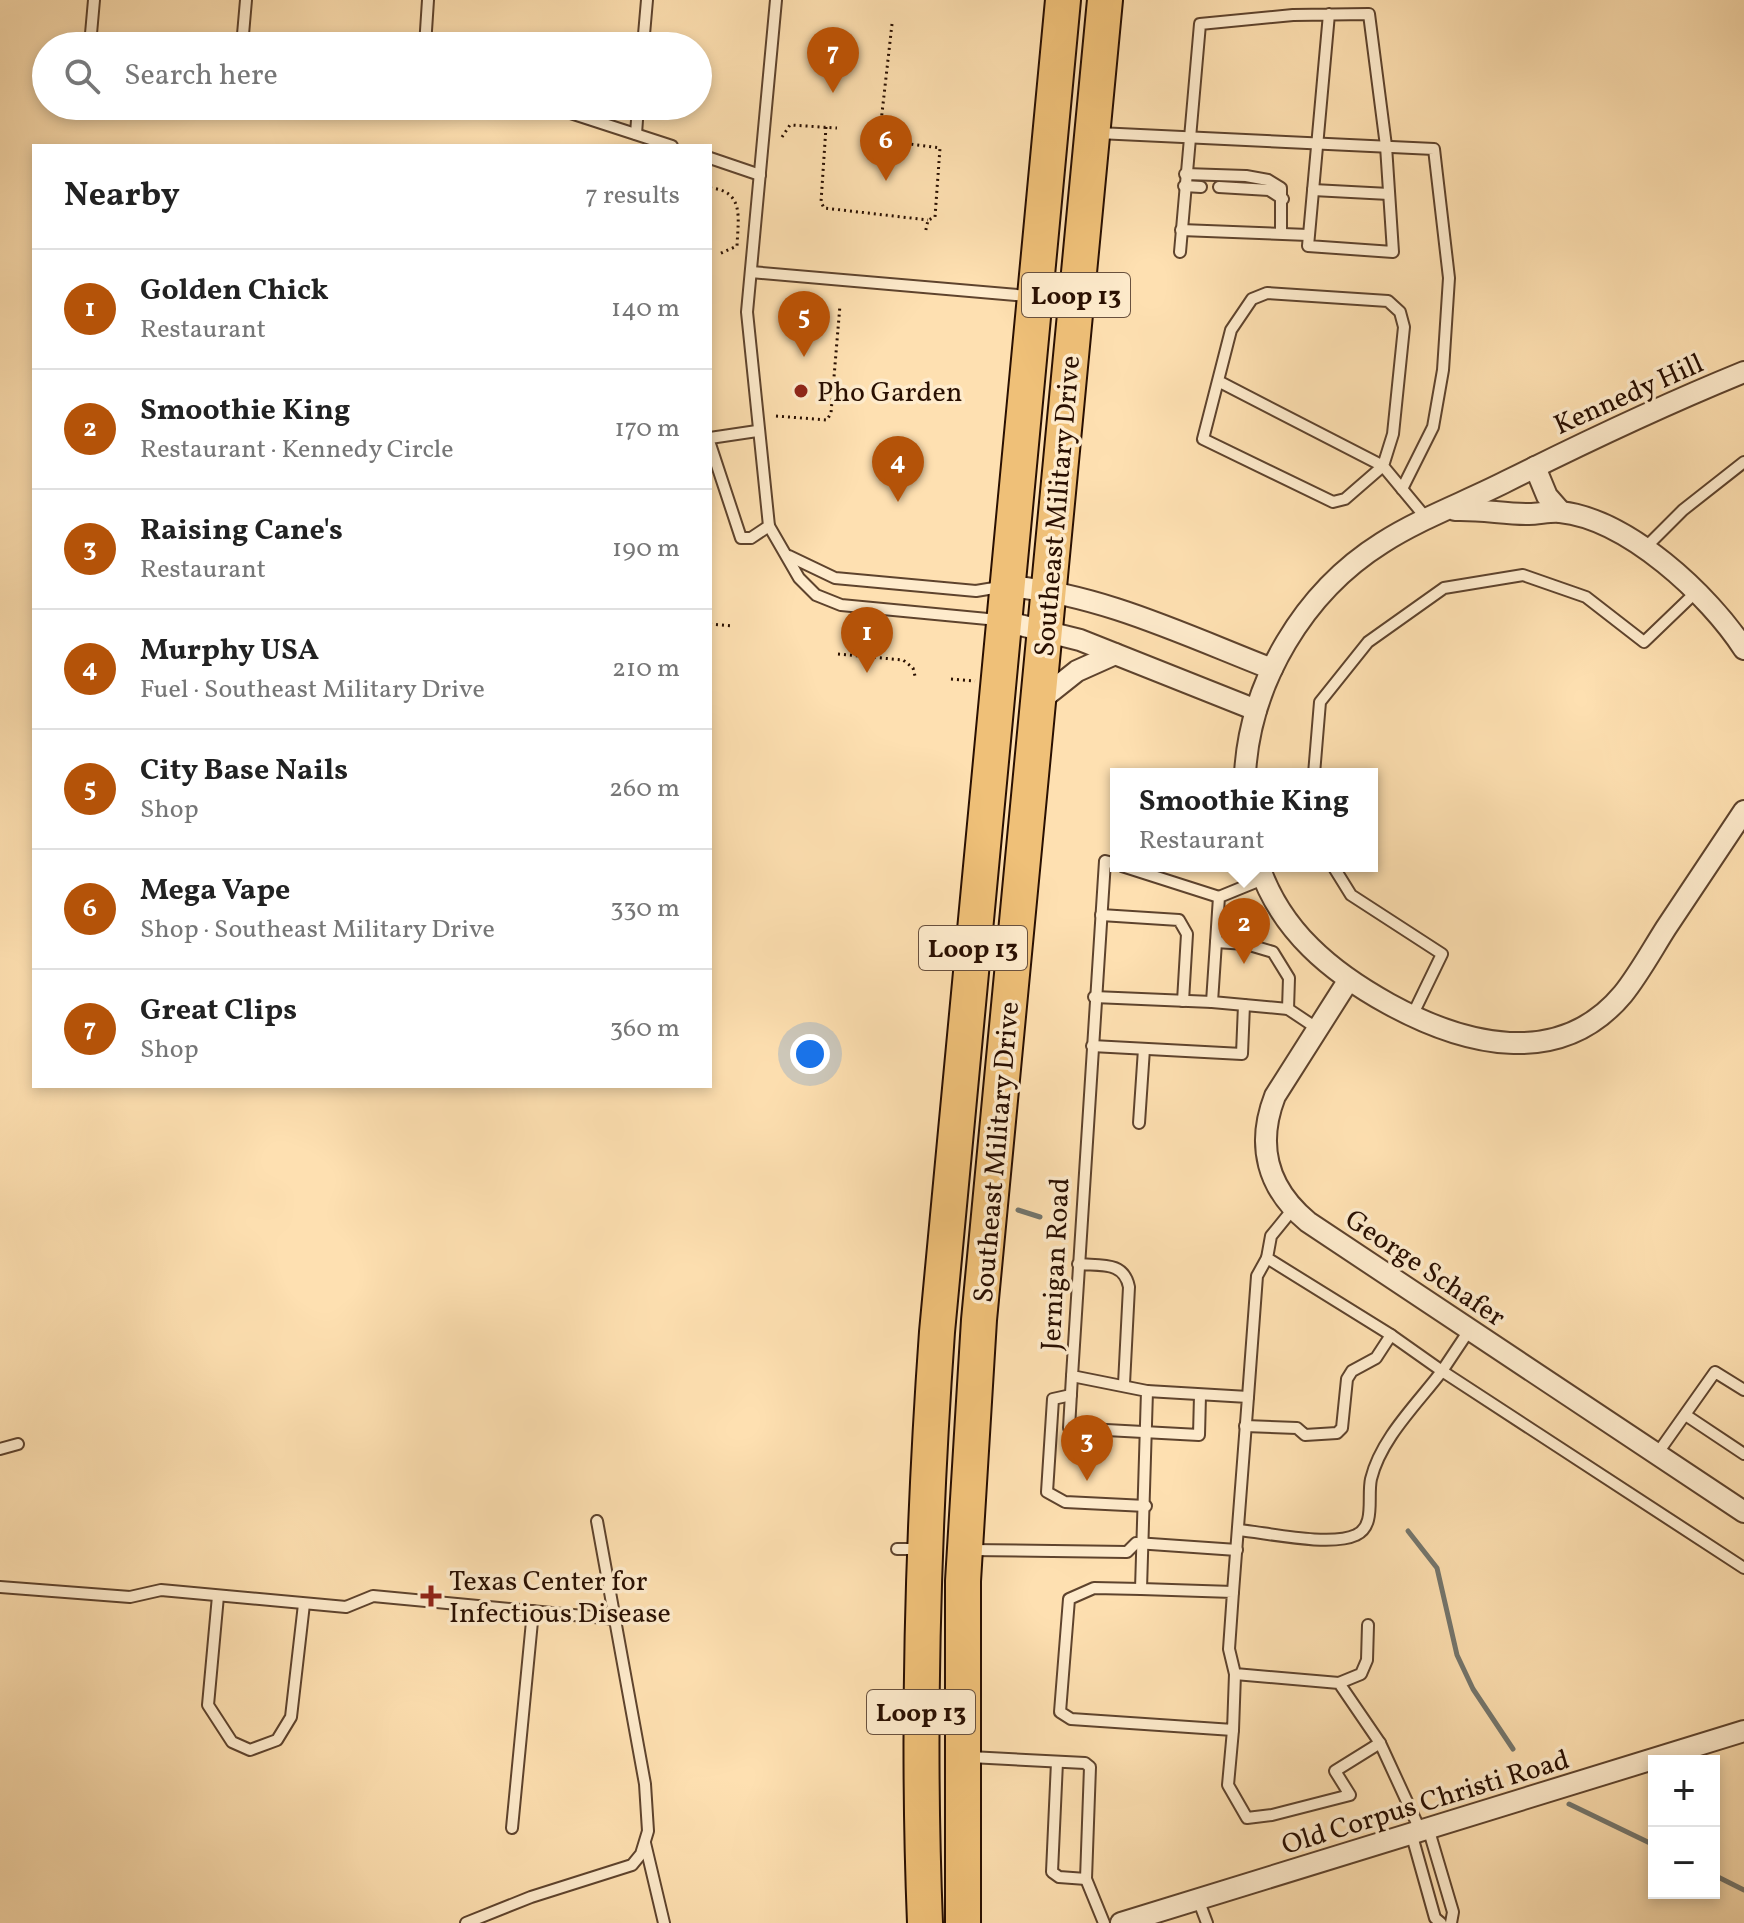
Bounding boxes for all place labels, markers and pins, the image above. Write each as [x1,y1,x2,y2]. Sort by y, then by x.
pin: 7 [807,27,859,93]
pin: 6 [860,115,912,181]
pin: 5 [778,291,830,357]
place label: Pho Garden [817,374,962,413]
marker: Pho Garden [792,382,810,400]
pin: 4 [872,436,924,502]
pin: 1 [841,607,893,673]
pin: 2 [1218,898,1270,964]
pin: 3 [1061,1415,1113,1481]
place label: Texas Center for Infectious Disease [449,1563,671,1634]
marker: Texas Center for Infectious Disease [420,1585,442,1607]

